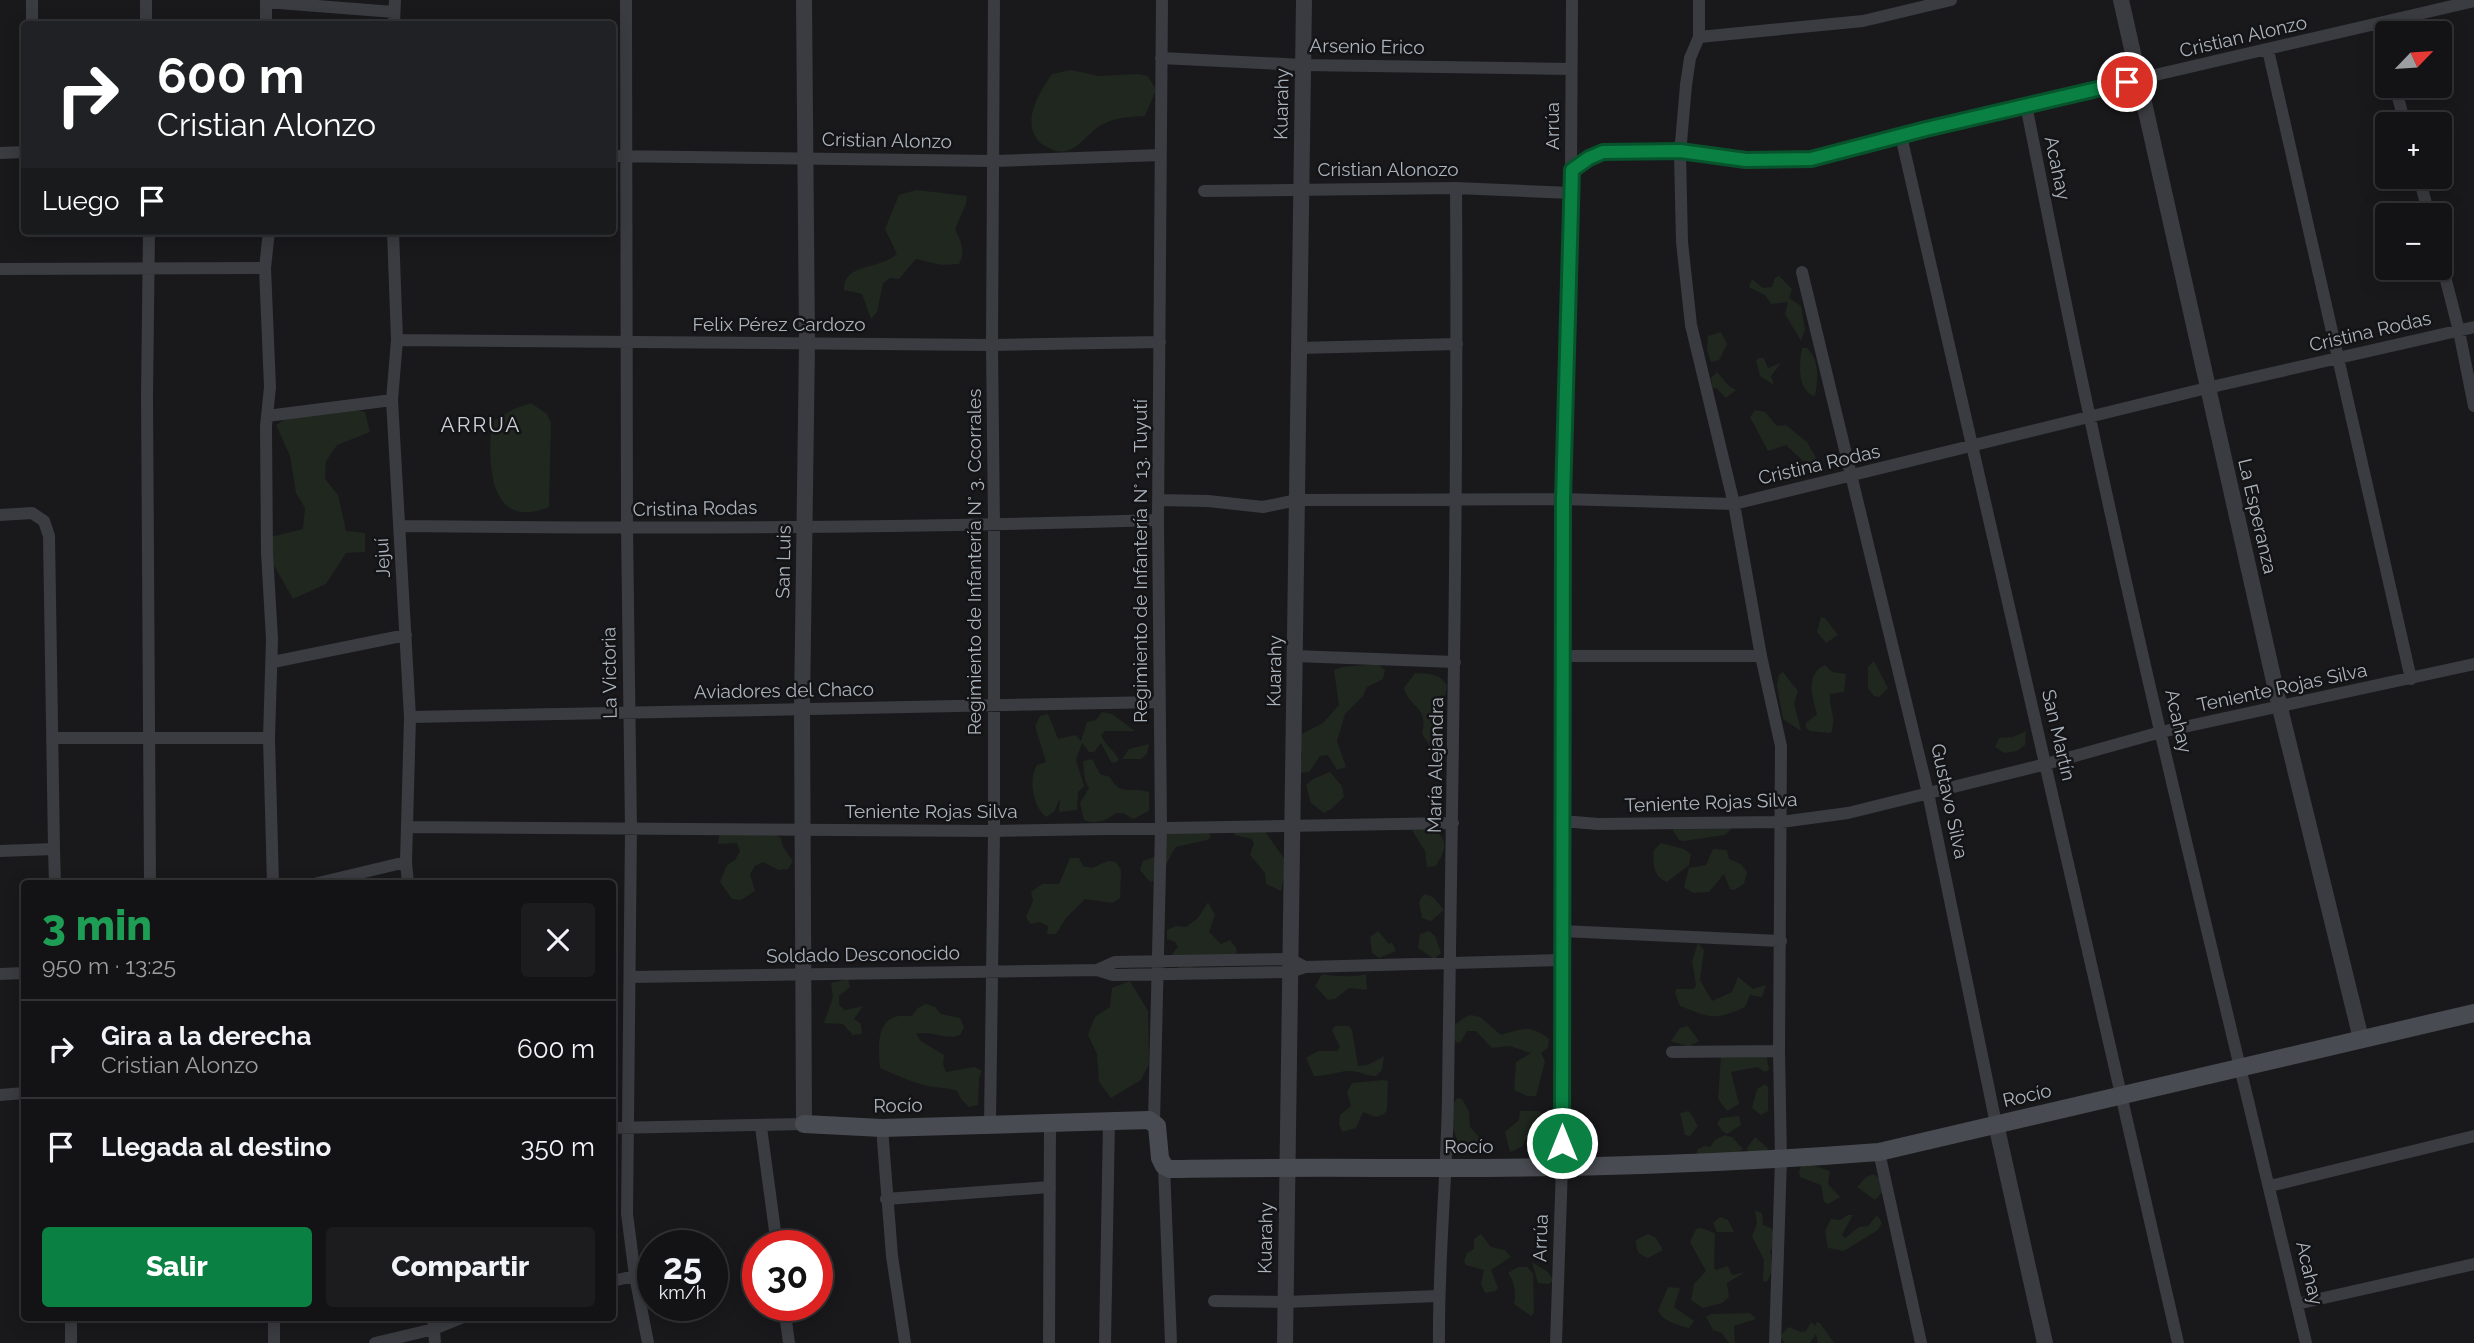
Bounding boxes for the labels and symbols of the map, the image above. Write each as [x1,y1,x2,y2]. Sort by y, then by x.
street label: Cristian Alonzo [2177,11,2309,61]
north arrow [2375,21,2452,98]
street label: Arsenio Erico [1309,34,1425,58]
pin [2097,52,2157,112]
street label: Kuarahy [1269,68,1293,140]
street label: Arrúa [1541,102,1563,150]
street label: Cristian Alonzo [822,128,952,152]
street label: Acahay [2041,134,2075,202]
street label: Cristian Alonozo [1317,158,1459,180]
street label: Cristina Rodas [2307,306,2433,356]
street label: Felix Pérez Cardozo [693,313,865,335]
street label: Regimiento de Infantería N° 3. Ccorrales [963,389,985,735]
street label: Regimiento de Infantería N° 13. Tuyutí [1129,398,1151,723]
district label: ARRUA [440,412,522,437]
street label: Cristina Rodas [1756,439,1882,489]
street label: La Esperanza [2234,456,2282,576]
street label: Cristina Rodas [633,496,757,520]
street label: San Luis [771,525,795,599]
street label: Jejuí [370,537,394,578]
street label: La Victoria [597,627,621,719]
street label: Kuarahy [1262,635,1286,707]
street label: Teniente Rojas Silva [2195,658,2369,716]
street label: Aviadores del Chaco [694,677,874,703]
street label: San Martín [2038,687,2080,783]
street label: Acahay [2161,687,2197,755]
street label: María Alejandra [1423,697,1447,833]
street label: Gustavo Silva [1927,741,1973,861]
street label: Teniente Rojas Silva [1624,788,1798,816]
street label: Teniente Rojas Silva [845,800,1017,822]
street label: Soldado Desconocido [766,941,960,967]
street label: Rocío [2001,1079,2053,1111]
street label: Rocío [873,1094,923,1116]
position arrow [1525,1106,1599,1180]
street label: Rocío [1444,1135,1494,1157]
street label: Kuarahy [1253,1202,1277,1274]
street label: Arrúa [1528,1214,1552,1262]
speed limit sign: 30 [742,1230,833,1321]
street label: Acahay [2292,1239,2328,1307]

